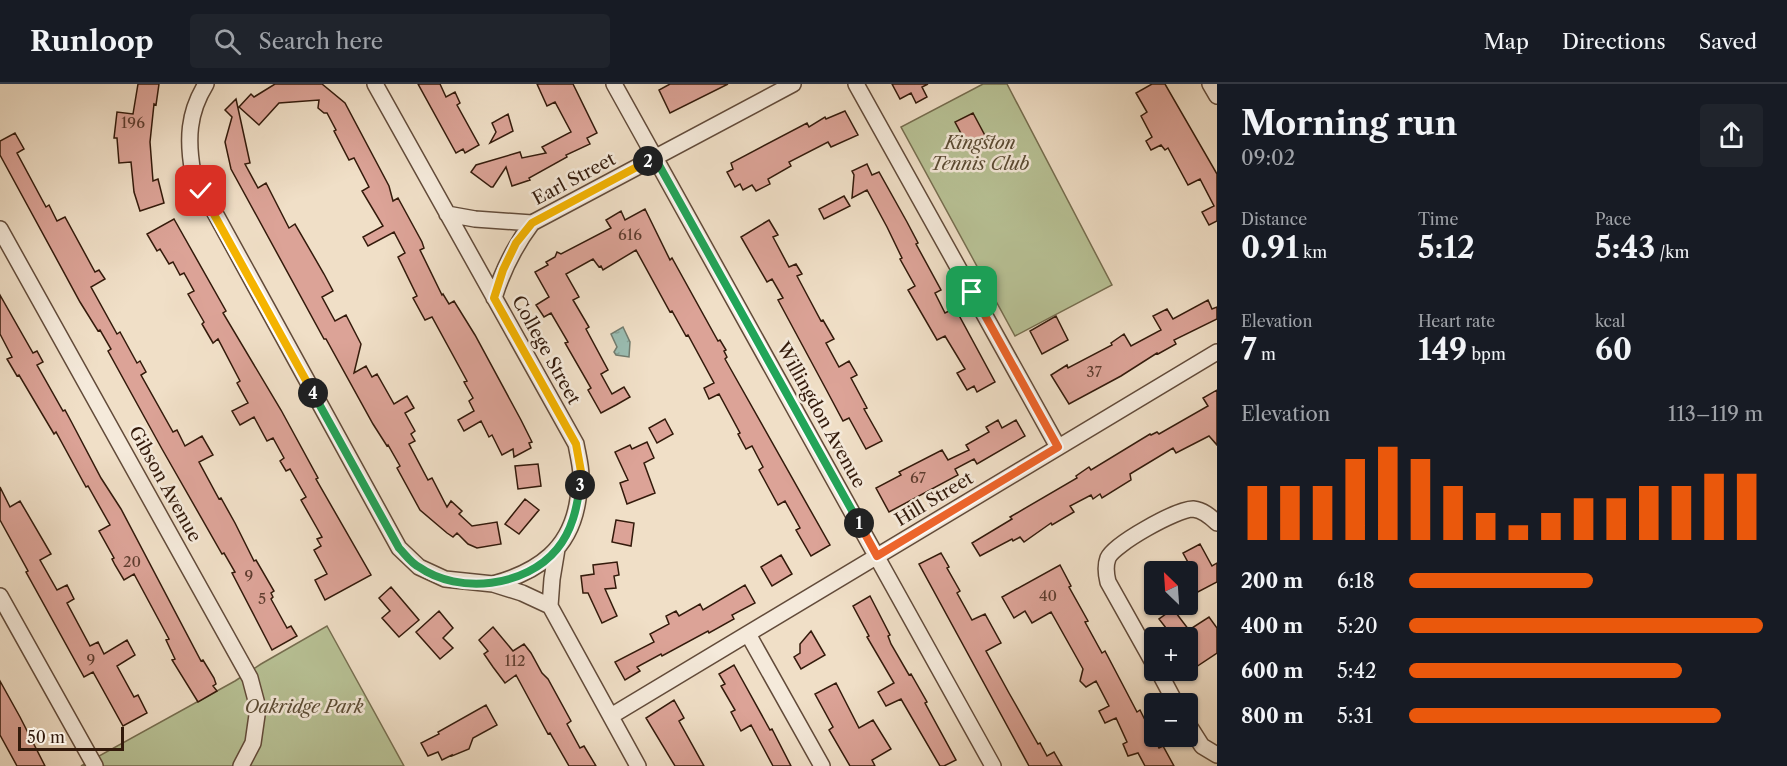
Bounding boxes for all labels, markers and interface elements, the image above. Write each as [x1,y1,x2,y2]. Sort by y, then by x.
search box [190,14,610,68]
text: Runloop [30,24,154,58]
icon: search [211,25,244,58]
text: Search here [259,28,383,55]
text: Map [1484,29,1529,54]
text: Directions [1562,29,1666,54]
text: Saved [1699,29,1757,54]
text: Morning run [1241,103,1457,144]
button: share [1700,104,1763,167]
house number: 196 [121,113,145,132]
park label: Kingston Tennis Club [931,132,1030,175]
pin: 2 [633,146,663,176]
text: 09:02 [1241,146,1295,170]
street label: Earl Street [529,148,620,210]
text: 2 [643,151,653,171]
pin [175,165,226,216]
icon: check [184,174,217,207]
text: Distance [1241,209,1307,229]
text: Time [1418,209,1458,229]
text: Pace [1595,209,1631,229]
house number: 616 [618,225,642,244]
text: 0.91 [1241,229,1299,266]
text: 5:12 [1418,229,1475,266]
text: 5:43 [1595,229,1655,266]
text: km [1299,242,1327,262]
text: /km [1655,242,1689,262]
pin [946,266,997,317]
icon: arrive [955,275,988,308]
street label: College Street [507,292,585,409]
text: Elevation [1241,311,1312,331]
text: Heart rate [1418,311,1495,331]
text: kcal [1595,311,1625,331]
text: 7 [1241,331,1257,368]
text: 149 [1418,331,1467,368]
text: 60 [1595,331,1632,368]
street label: Willingdon Avenue [771,337,870,492]
text: m [1257,344,1276,364]
text: bpm [1467,344,1506,364]
house number: 37 [1086,362,1102,381]
pin: 4 [298,378,328,408]
text: 4 [308,383,318,403]
text: Elevation [1241,402,1330,426]
text: 113–119 m [1668,402,1763,426]
street label: Gibson Avenue [124,422,206,546]
street label: Hill Street [891,467,978,531]
house number: 67 [910,468,927,487]
pin: 3 [565,470,595,500]
text: 3 [575,475,585,495]
pin: 1 [844,508,874,538]
text: 1 [855,513,863,533]
house number: 20 [123,552,141,571]
north arrow [1144,561,1198,615]
map controls [1144,561,1198,747]
house number: 9 [245,566,253,585]
text: 200 m [1241,569,1303,593]
text: 6:18 [1337,569,1375,593]
house number: 40 [1039,586,1057,605]
house number: 5 [258,589,266,608]
text: 400 m [1241,614,1303,638]
text: 5:20 [1337,614,1378,638]
button: + [1144,627,1198,681]
house number: 9 [87,650,95,669]
house number: 112 [504,651,526,670]
text: 600 m [1241,659,1303,683]
text: 5:42 [1337,659,1377,683]
button: − [1144,693,1198,747]
park label: Oakridge Park [244,696,364,718]
text: 800 m [1241,704,1304,728]
text: 5:31 [1337,704,1373,728]
scale bar [18,724,124,752]
text: 50 m [27,727,65,747]

